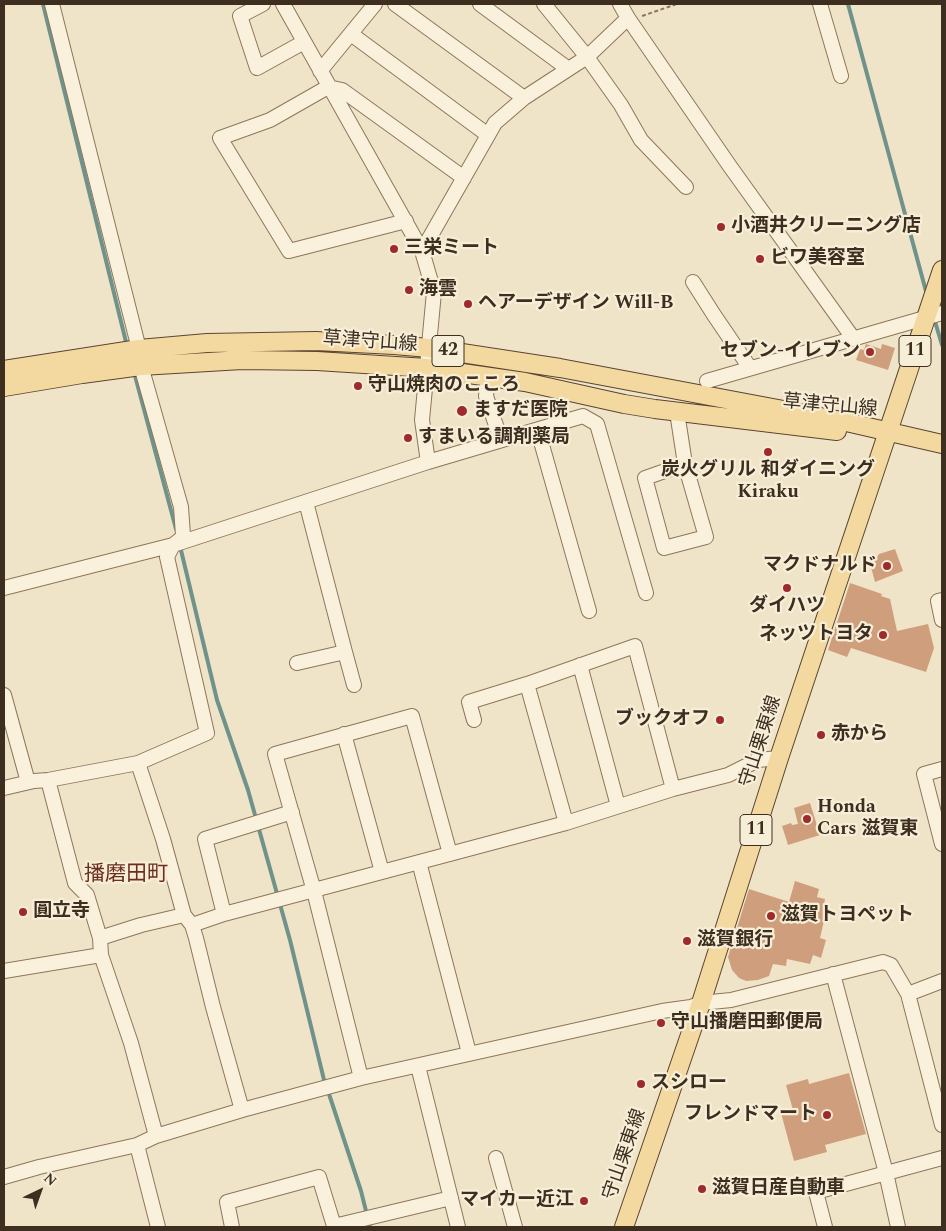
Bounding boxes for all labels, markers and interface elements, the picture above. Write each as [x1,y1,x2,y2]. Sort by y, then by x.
place label: 小酒井クリーニング店 [731,216,921,238]
marker: 小酒井クリーニング店 [715,221,727,233]
place label: 三栄ミート [404,238,499,260]
marker: 三栄ミート [388,243,400,255]
place label: ビワ美容室 [770,248,865,270]
marker: ビワ美容室 [754,253,766,265]
place label: 海雲 [419,279,457,301]
marker: 海雲 [403,284,415,296]
place label: ヘアーデザイン Will-B [478,293,673,315]
marker: ヘアーデザイン Will-B [462,298,474,310]
street label: 草津守山線 [322,328,418,358]
road number: 42 [432,336,464,366]
road number: 11 [899,336,931,366]
place label: セブン-イレブン [720,341,860,363]
marker: セブン-イレブン [864,346,876,358]
place label: 守山焼肉のこころ [368,375,520,397]
marker: 守山焼肉のこころ [352,380,364,392]
street label: 草津守山線 [782,392,878,422]
place label: ますだ医院 [473,400,568,422]
marker: ますだ医院 [455,404,469,418]
place label: すまいる調剤薬局 [418,427,570,449]
marker: すまいる調剤薬局 [402,432,414,444]
marker: 炭火グリル 和ダイニング Kiraku [762,446,774,458]
place label: 炭火グリル 和ダイニング Kiraku [661,460,875,504]
place label: マクドナルド [763,555,877,577]
marker: マクドナルド [881,560,893,572]
marker: ダイハツ [781,582,793,594]
place label: ダイハツ [749,596,825,618]
place label: ネッツトヨタ [759,624,873,646]
marker: ネッツトヨタ [877,629,889,641]
street label: 守山栗東線 [736,693,788,791]
place label: ブックオフ [615,709,710,731]
marker: ブックオフ [714,714,726,726]
place label: 赤から [831,724,888,746]
marker: 赤から [815,729,827,741]
place label: Honda Cars 滋賀東 [817,797,918,841]
marker: Honda Cars 滋賀東 [801,813,813,825]
road number: 11 [740,814,772,846]
district label: 播磨田町 [84,863,168,889]
place label: 圓立寺 [33,901,90,923]
place label: 滋賀トヨペット [781,905,914,927]
marker: 圓立寺 [17,906,29,918]
marker: 滋賀トヨペット [765,910,777,922]
place label: 滋賀銀行 [697,930,773,952]
marker: 滋賀銀行 [681,935,693,947]
place label: 守山播磨田郵便局 [671,1012,823,1034]
marker: 守山播磨田郵便局 [655,1017,667,1029]
place label: スシロー [651,1073,727,1095]
marker: スシロー [635,1078,647,1090]
place label: フレンドマート [684,1104,817,1126]
street label: 守山栗東線 [600,1106,652,1204]
marker: フレンドマート [821,1109,833,1121]
north arrow [15,1166,65,1216]
text: N [39,1168,62,1191]
place label: 滋賀日産自動車 [712,1178,845,1200]
marker: 滋賀日産自動車 [696,1183,708,1195]
place label: マイカー近江 [460,1190,574,1212]
marker: マイカー近江 [578,1195,590,1207]

